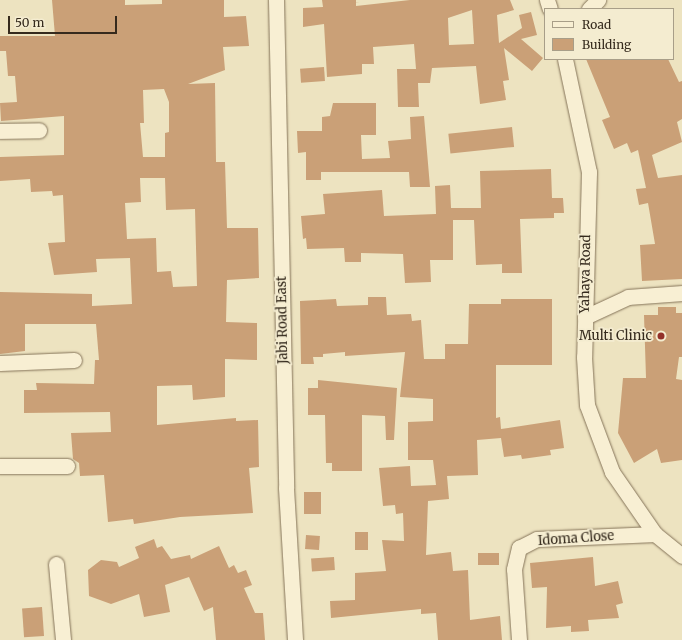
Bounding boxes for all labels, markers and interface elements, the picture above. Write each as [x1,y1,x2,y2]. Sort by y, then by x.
scale bar [10,8,119,34]
legend [544,8,674,60]
text: 50 m [15,15,44,30]
text: Road [582,17,611,32]
text: Building [582,37,631,52]
street label: Yahaya Road [578,234,594,314]
street label: Jabi Road East [274,276,292,364]
place label: Multi Clinic [579,328,652,344]
marker: Multi Clinic [655,330,667,342]
street label: Idoma Close [537,529,615,549]

